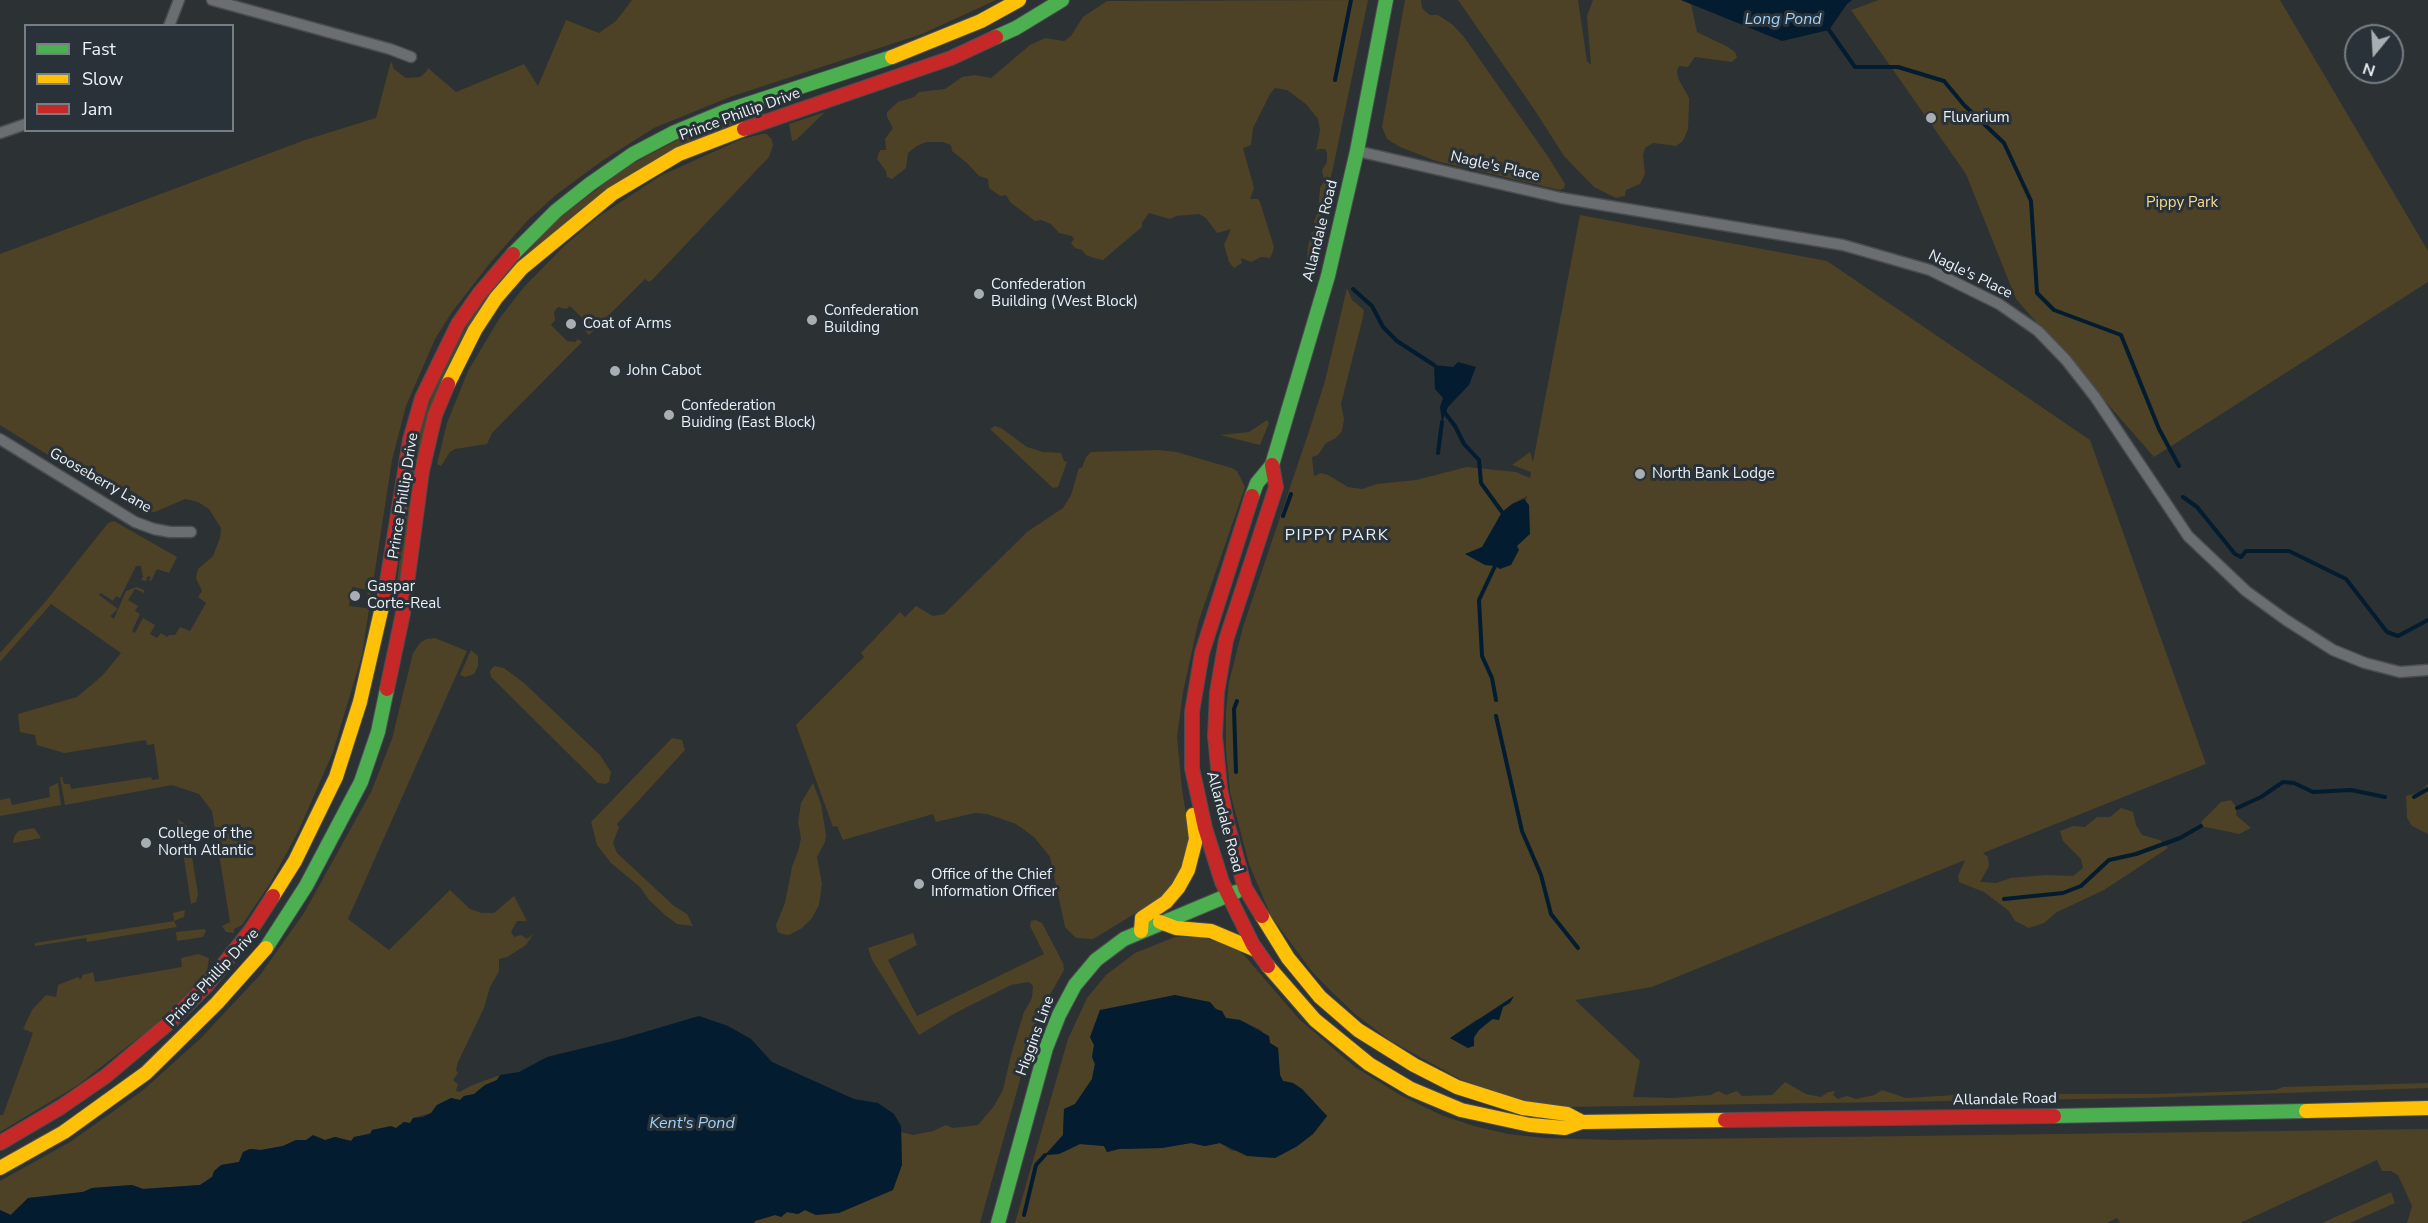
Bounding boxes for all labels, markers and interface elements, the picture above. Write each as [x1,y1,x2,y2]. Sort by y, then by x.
water label: Long Pond [1744,10,1822,30]
legend [24,24,234,132]
north arrow [2344,24,2404,84]
text: Fast [82,37,116,61]
text: N [2360,57,2378,82]
text: Slow [82,67,123,91]
street label: Prince Phillip Drive [677,85,803,145]
text: Jam [82,97,113,121]
place label: Fluvarium [1943,109,2010,127]
marker: Fluvarium [1924,111,1938,125]
street label: Nagle's Place [1449,148,1541,186]
street label: Allandale Road [1300,178,1342,284]
park label: Pippy Park [2146,194,2218,212]
street label: Nagle's Place [1925,247,2015,303]
place label: Confederation Building (West Block) [991,276,1138,311]
marker: Confederation Building (West Block) [972,287,986,301]
place label: Confederation Building [824,302,919,337]
marker: Confederation Building [805,313,819,327]
place label: Coat of Arms [583,315,671,333]
marker: Coat of Arms [564,317,578,331]
place label: John Cabot [627,362,701,380]
marker: John Cabot [608,364,622,378]
place label: Confederation Buiding (East Block) [681,397,816,432]
marker: Confederation Buiding (East Block) [662,408,676,422]
street label: Prince Phillip Drive [385,432,423,560]
street label: Gooseberry Lane [46,444,154,518]
place label: North Bank Lodge [1652,465,1775,483]
marker: North Bank Lodge [1633,467,1647,481]
district label: PIPPY PARK [1285,526,1389,546]
place label: Gaspar Corte-Real [367,578,441,613]
marker: Gaspar Corte-Real [348,589,362,603]
street label: Allandale Road [1202,769,1246,875]
place label: College of the North Atlantic [158,825,253,860]
marker: College of the North Atlantic [139,836,153,850]
place label: Office of the Chief Information Officer [931,866,1057,901]
marker: Office of the Chief Information Officer [912,877,926,891]
street label: Prince Phillip Drive [163,925,263,1031]
street label: Higgins Line [1013,994,1059,1078]
street label: Allandale Road [1953,1090,2057,1110]
water label: Kent's Pond [649,1114,735,1134]

